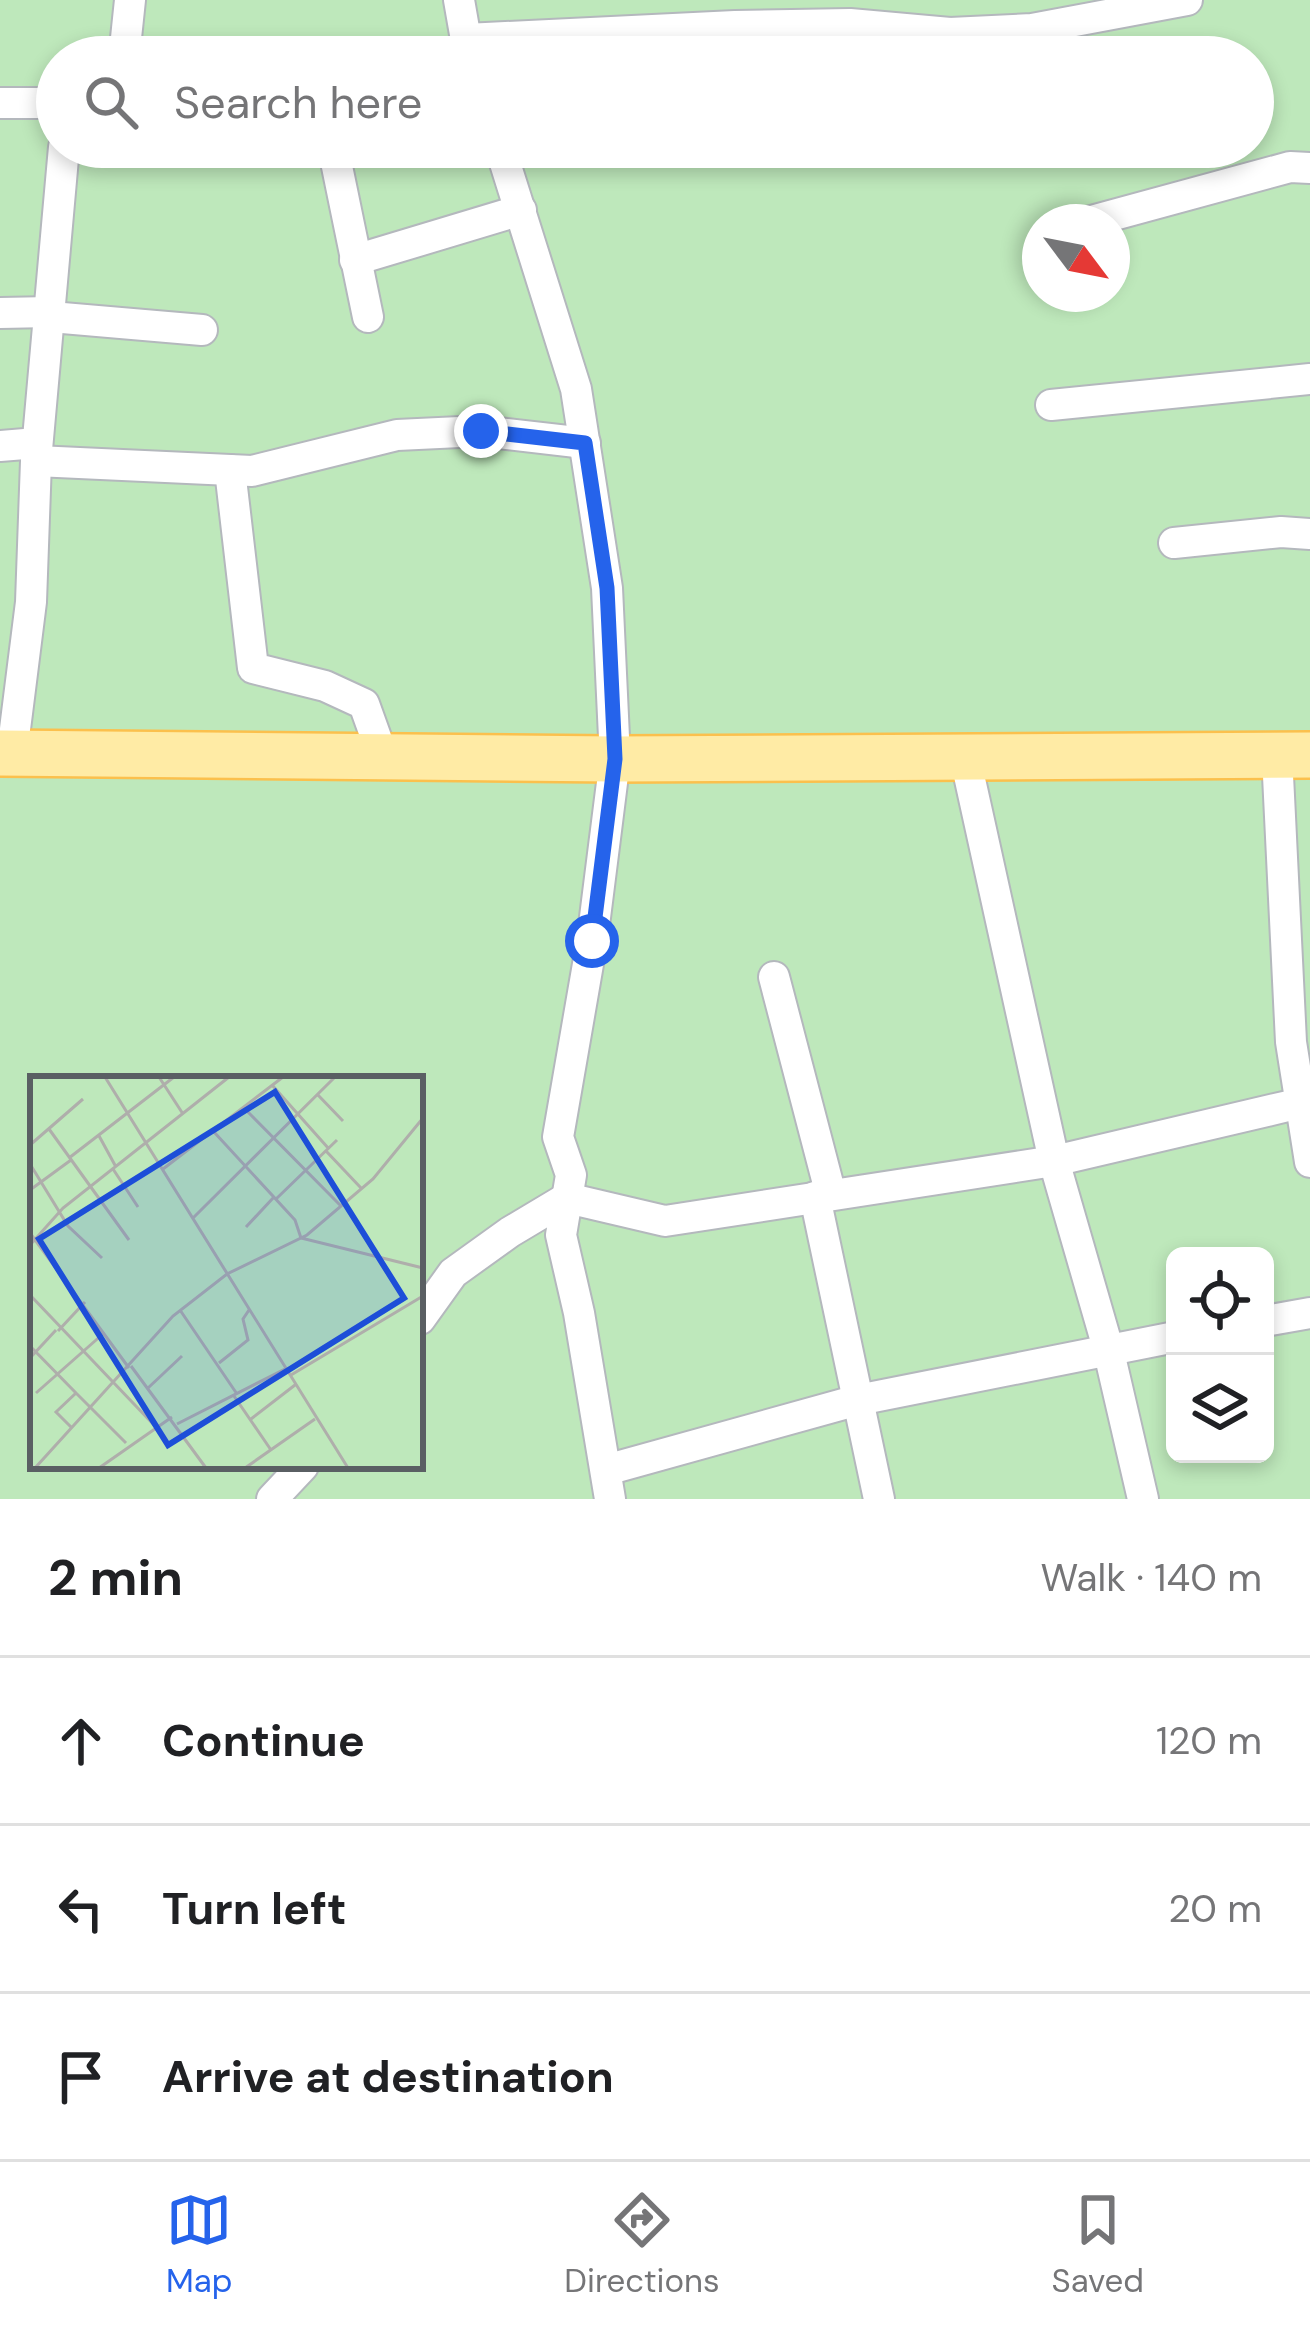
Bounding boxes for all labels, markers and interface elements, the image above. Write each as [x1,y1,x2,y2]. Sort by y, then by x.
search box [36,36,1274,168]
icon: search [78,69,144,135]
text: Search here [174,73,422,132]
north arrow [1022,204,1130,312]
route end [454,404,508,458]
route start [565,914,619,968]
inset map [30,1076,423,1469]
map controls [1166,1247,1274,1463]
button: locate [1166,1247,1274,1355]
button: layers [1166,1355,1274,1463]
text: 2 min [48,1544,183,1611]
text: Walk · 140 m [1040,1552,1262,1603]
icon: ahead [48,1708,114,1774]
text: Continue [162,1711,365,1770]
text: 120 m [1156,1715,1262,1766]
icon: left [48,1876,114,1942]
text: Turn left [162,1879,346,1938]
text: 20 m [1168,1883,1262,1934]
icon: arrive [48,2044,114,2110]
text: Arrive at destination [162,2047,614,2106]
tab: Map [166,2187,232,2302]
tab: Directions [564,2187,720,2302]
tab: Saved [1052,2187,1144,2302]

